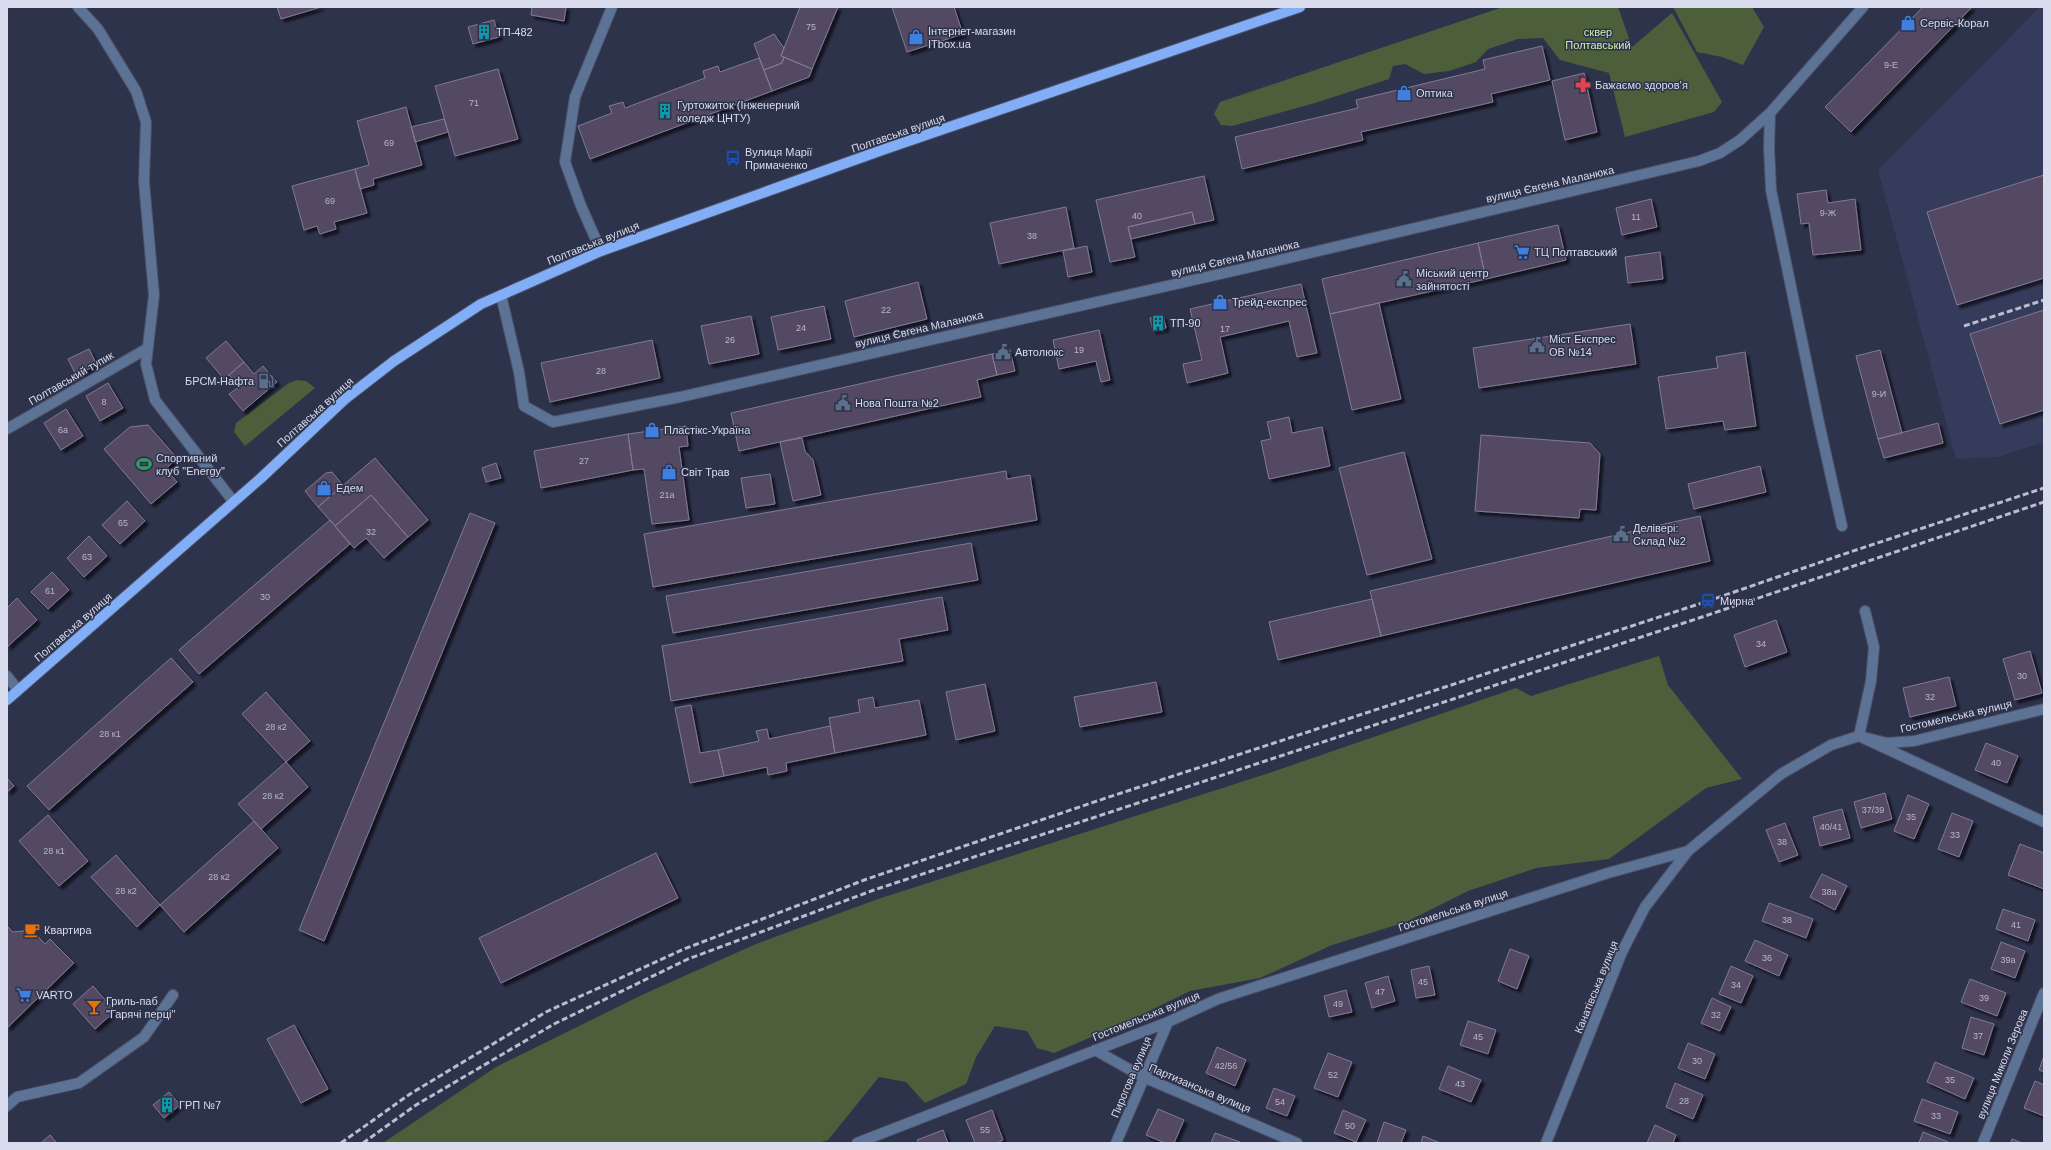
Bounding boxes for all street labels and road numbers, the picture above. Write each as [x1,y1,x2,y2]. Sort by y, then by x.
street label: Полтавська вулиця [850,111,946,155]
street label: вулиця Євгена Маланюка [1485,163,1616,205]
street label: Полтавська вулиця [545,219,641,267]
street label: вулиця Євгена Маланюка [1170,237,1301,279]
street label: вулиця Євгена Маланюка [854,308,985,350]
street label: Полтавський тупик [26,349,116,407]
street label: Полтавська вулиця [275,375,355,449]
street label: Полтавська вулиця [32,590,114,664]
street label: Гостомельська вулиця [1899,697,2013,735]
street label: Гостомельська вулиця [1397,887,1509,933]
street label: Канатівська вулиця [1572,939,1620,1035]
street label: Гостомельська вулиця [1091,989,1201,1043]
street label: вулиця Миколи Зерова [1974,1007,2030,1121]
street label: Пирогова вулиця [1109,1035,1153,1119]
street label: Партизанська вулиця [1147,1061,1253,1115]

